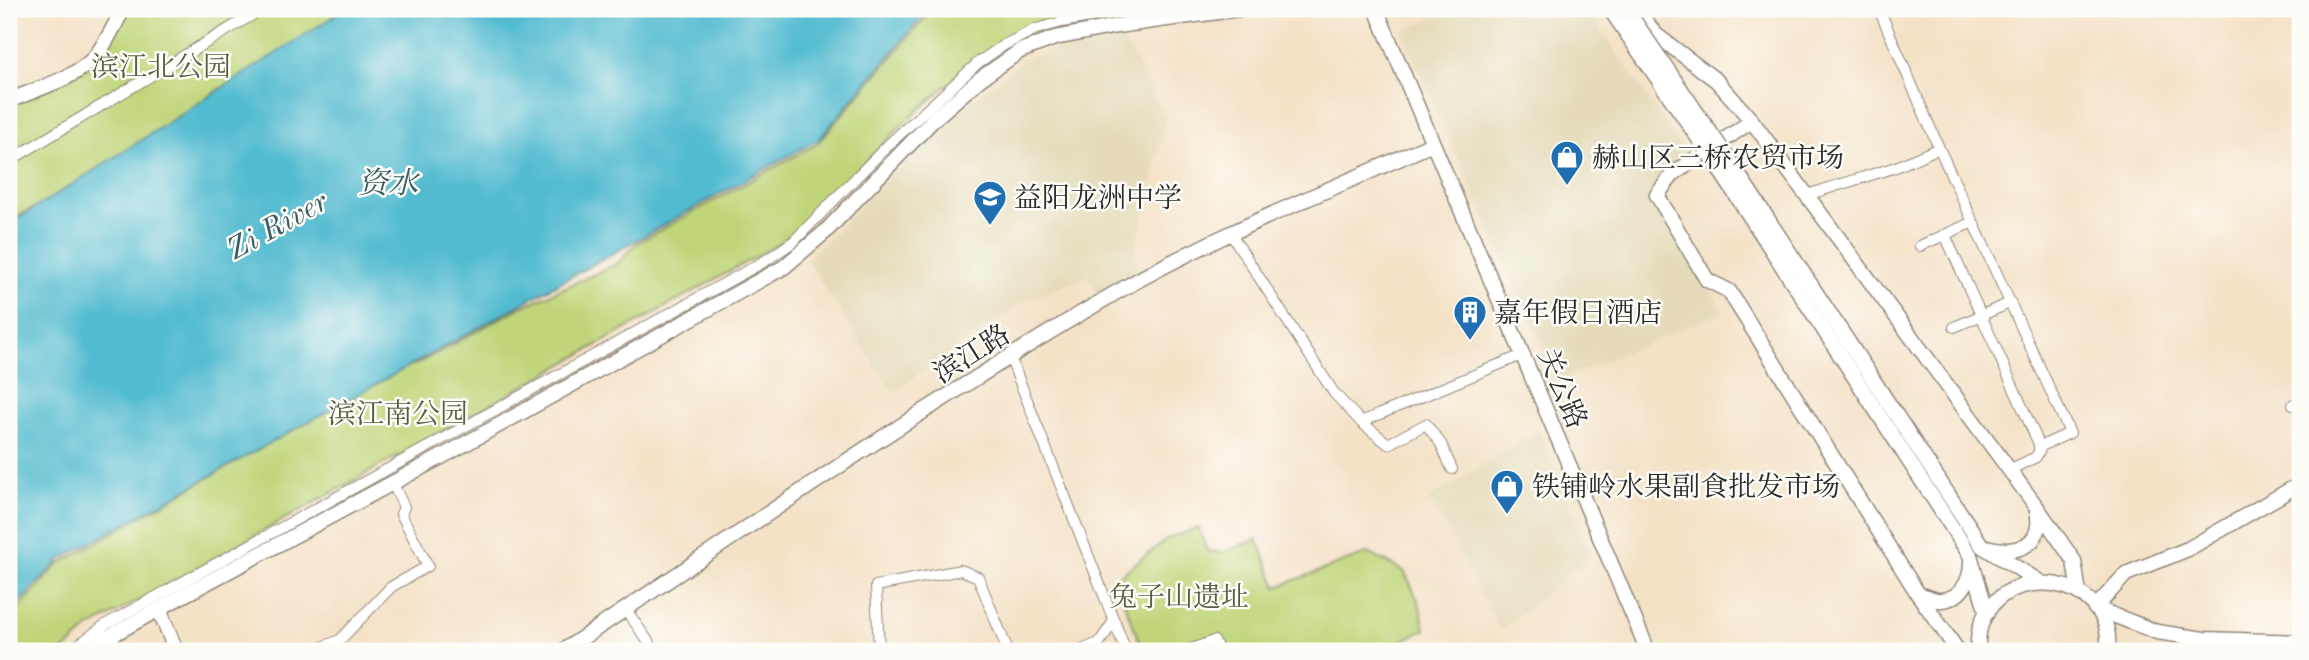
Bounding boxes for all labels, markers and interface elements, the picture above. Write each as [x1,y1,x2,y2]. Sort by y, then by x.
park label: 滨江北公园 [91,52,231,83]
shop icon: 赫山区三桥农贸市场 [1548,138,1586,187]
place label: 赫山区三桥农贸市场 [1592,143,1844,174]
water label: 资水 [358,167,421,200]
school or university icon: 益阳龙洲中学 [971,178,1009,227]
place label: 益阳龙洲中学 [1014,183,1182,214]
water label: Zi River [223,186,334,266]
building icon: 嘉年假日酒店 [1451,293,1489,342]
place label: 嘉年假日酒店 [1494,298,1662,329]
street label: 滨江路 [928,319,1016,390]
street label: 关公路 [1531,344,1592,433]
park label: 滨江南公园 [328,399,468,430]
shop icon: 铁铺岭水果副食批发市场 [1488,467,1526,516]
place label: 铁铺岭水果副食批发市场 [1532,472,1840,503]
park label: 兔子山遗址 [1109,582,1249,613]

